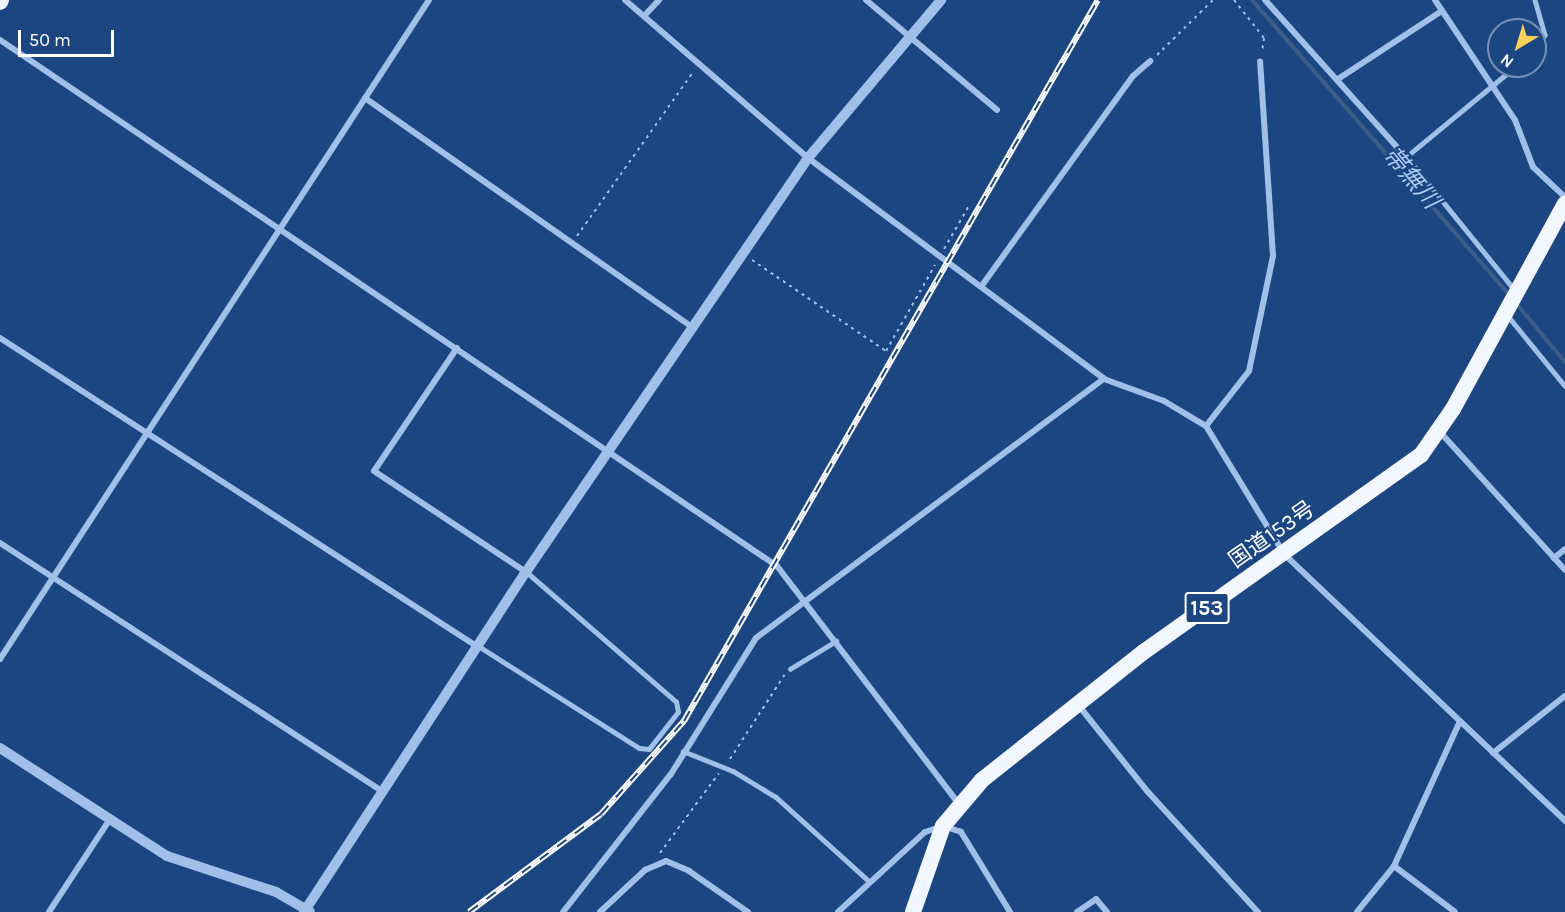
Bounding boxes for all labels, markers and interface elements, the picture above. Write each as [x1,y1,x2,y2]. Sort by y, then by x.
scale bar [21,18,117,56]
north arrow [1487,18,1547,78]
text: 50 m [29,29,71,51]
text: N [1496,50,1517,72]
water label: 帯無川 [1377,141,1445,215]
street label: 国道153号 [1224,496,1320,574]
road number: 153 [1184,590,1230,626]

